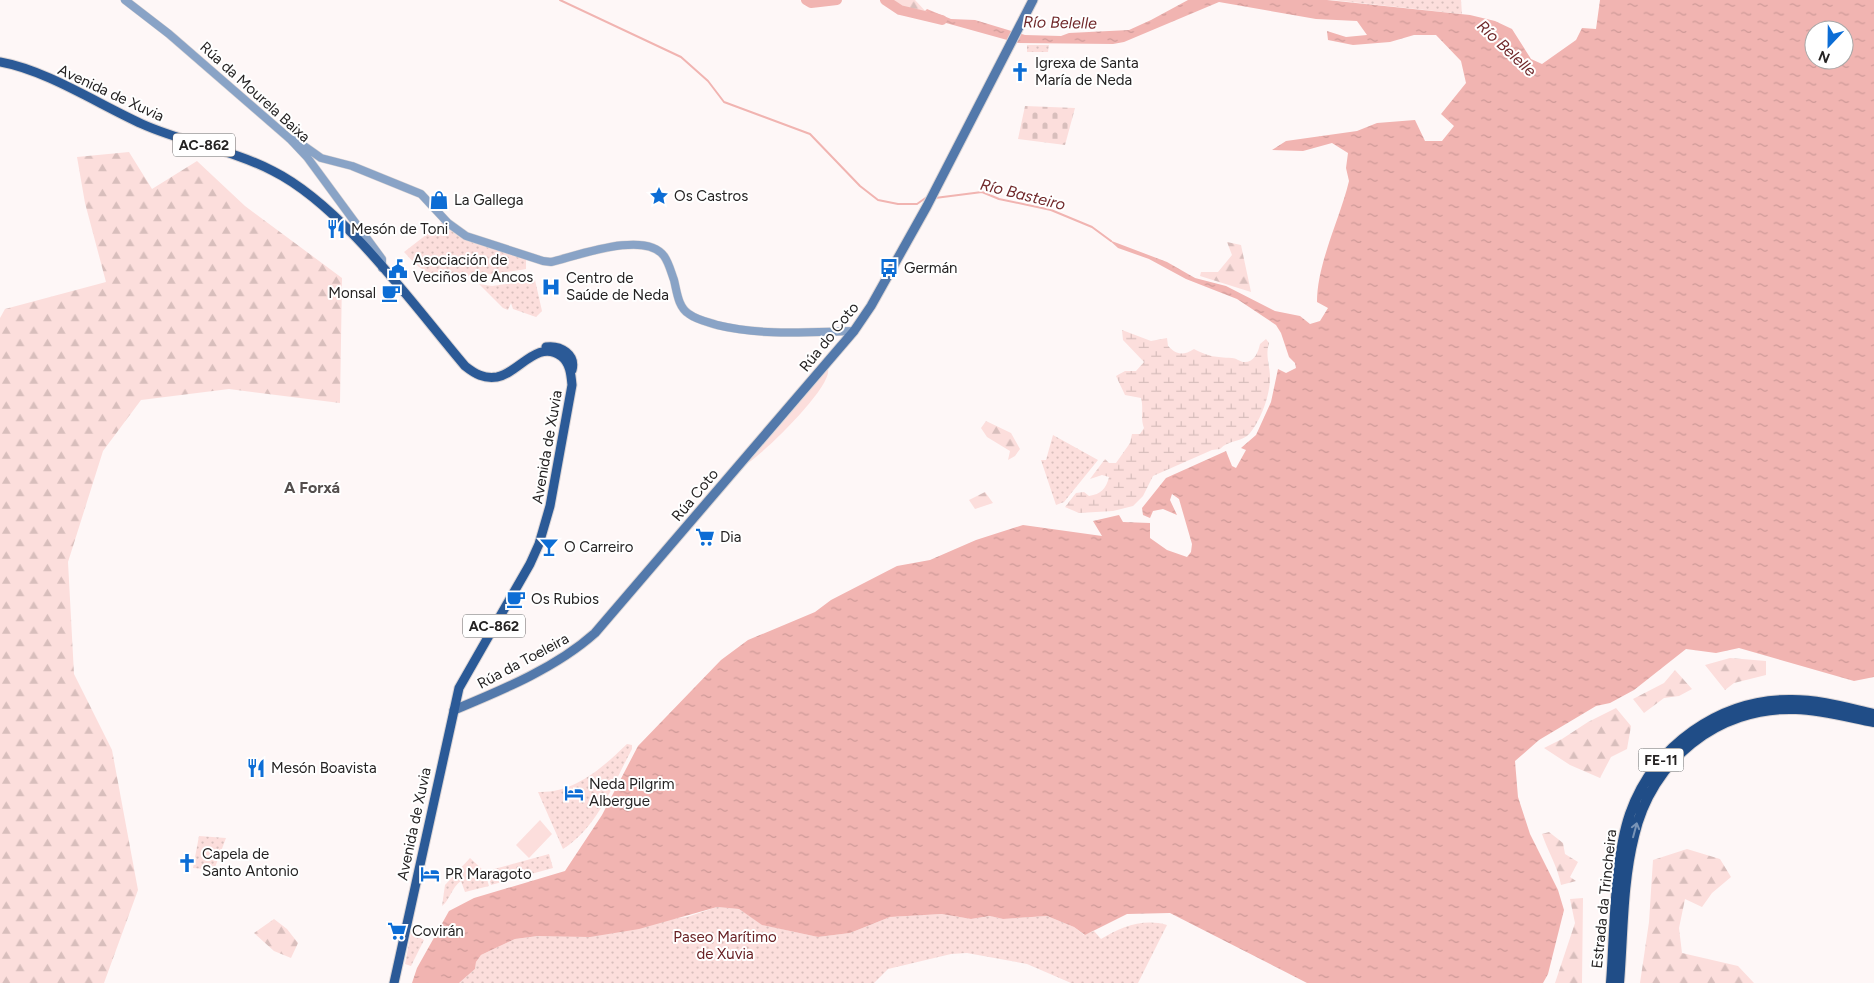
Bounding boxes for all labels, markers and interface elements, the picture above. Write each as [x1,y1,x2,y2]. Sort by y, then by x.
water label: Río Belelle [1023,12,1097,33]
water label: Río Belelle [1473,16,1540,81]
north arrow [1804,20,1854,70]
street label: Rúa da Mourela Baixa [196,38,314,146]
text: N [1816,47,1833,66]
place label: Igrexa de Santa María de Neda [1035,54,1139,89]
street label: Avenida de Xuvia [55,61,167,125]
church icon: Igrexa de Santa María de Neda [1009,61,1031,83]
road number: AC-862 [173,134,235,156]
water label: Río Basteiro [978,175,1067,214]
place icon: Os Castros [648,185,670,207]
place label: Os Castros [674,187,748,205]
shop icon: La Gallega [428,189,450,211]
place label: La Gallega [454,191,523,209]
restaurant icon: Mesón de Toni [325,218,347,240]
place label: Mesón de Toni [351,220,448,238]
place label: Asociación de Veciños de Ancos [413,251,533,286]
bus stop icon: Germán [878,257,900,279]
public building icon: Asociación de Veciños de Ancos [387,258,409,280]
place label: Germán [904,259,957,277]
place label: Centro de Saúde de Neda [566,269,669,304]
hospital icon: Centro de Saúde de Neda [540,276,562,298]
cafe icon: Monsal [380,282,402,304]
place label: Monsal [328,284,376,302]
street label: Rúa do Coto [796,298,863,375]
street label: Avenida de Xuvia [528,389,566,505]
street label: Rúa Coto [668,465,722,525]
district label: A Forxá [284,478,340,497]
supermarket icon: Dia [694,526,716,548]
place label: Dia [720,528,741,546]
bar icon: O Carreiro [538,536,560,558]
place label: O Carreiro [564,538,634,556]
cafe icon: Os Rubios [505,588,527,610]
place label: Os Rubios [531,590,599,608]
road number: AC-862 [463,614,525,638]
street label: Rúa da Toeleira [474,629,572,693]
road number: FE-11 [1638,748,1684,772]
restaurant icon: Mesón Boavista [245,757,267,779]
place label: Mesón Boavista [271,759,377,777]
street label: Avenida de Xuvia [393,766,435,882]
place label: Neda Pilgrim Albergue [589,775,675,810]
hotel icon: Neda Pilgrim Albergue [563,782,585,804]
one-way arrow [1631,823,1640,839]
street label: Estrada da Trincheira [1588,828,1620,970]
place label: Capela de Santo Antonio [202,845,299,880]
church icon: Capela de Santo Antonio [176,852,198,874]
hotel icon: PR Maragoto [419,863,441,885]
place label: PR Maragoto [445,865,532,883]
supermarket icon: Covirán [386,920,408,942]
place label: Covirán [412,922,464,940]
park label: Paseo Marítimo de Xuvia [673,928,777,963]

